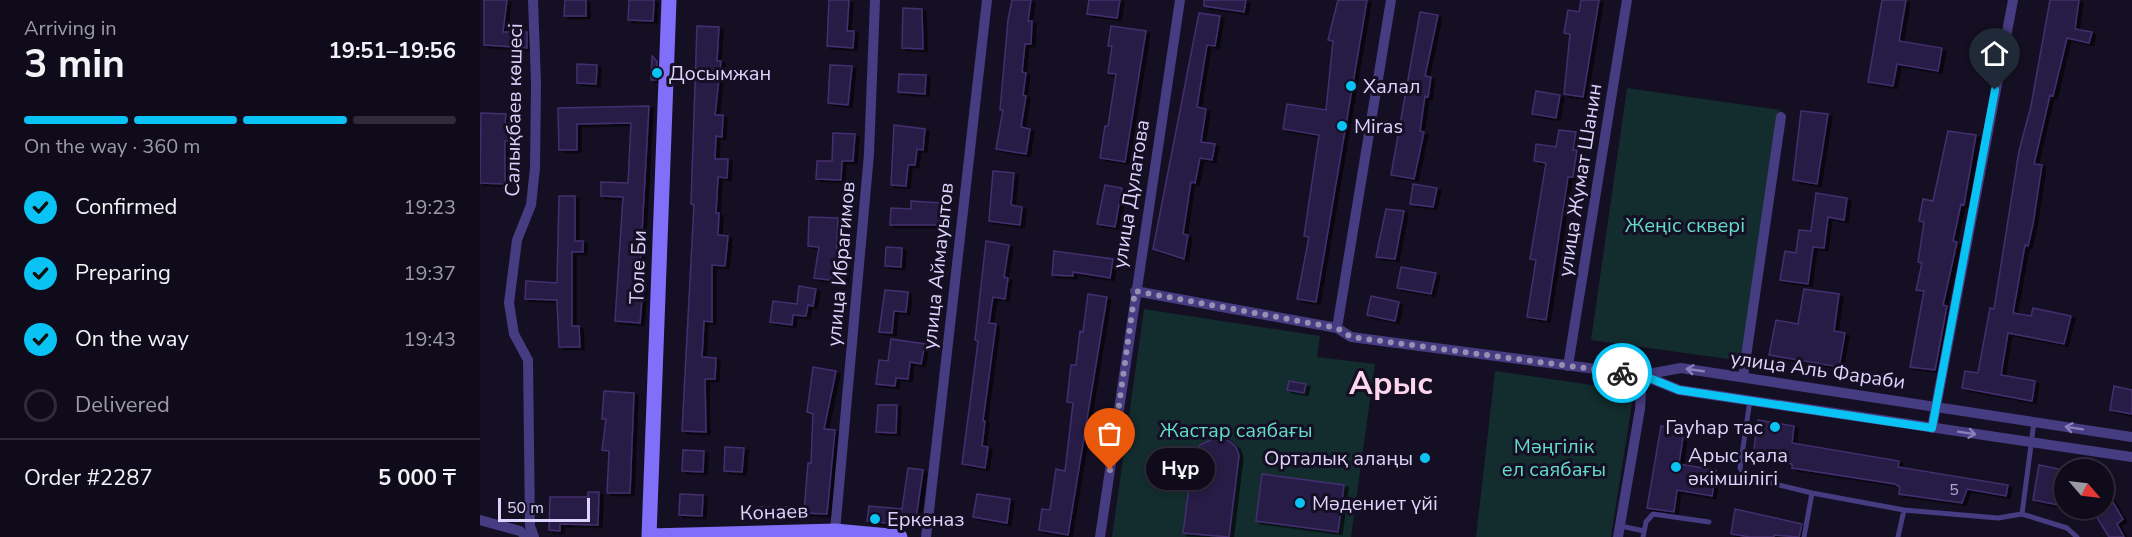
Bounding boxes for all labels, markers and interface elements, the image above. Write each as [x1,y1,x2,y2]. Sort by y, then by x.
text: Arriving in [24,15,117,42]
street label: Салықбаев көшесі [499,23,529,197]
pin [1969,28,2020,90]
text: 19:51–19:56 [328,36,456,66]
icon: home [1978,37,2011,70]
text: 3 min [24,38,125,91]
place label: Досымжан [669,60,771,87]
marker: Досымжан [650,66,664,80]
place label: Халал [1363,73,1421,100]
marker: Халал [1344,79,1358,93]
street label: улица Жумат Шанин [1551,81,1609,279]
place label: Miras [1354,113,1403,140]
street label: улица Дулатова [1106,118,1156,270]
marker: Miras [1335,119,1349,133]
text: On the way · 360 m [24,133,200,160]
street label: улица Ибрагимов [820,180,862,348]
street label: улица Аймауытов [916,181,960,351]
icon: check [24,191,57,224]
text: Confirmed [75,192,177,222]
text: 19:23 [403,194,456,221]
park label: Жеңіс сквері [1625,212,1745,239]
street label: Толе Би [623,230,653,304]
icon: check [24,257,57,290]
text: Preparing [75,258,171,288]
text: 19:37 [403,260,456,287]
icon: check [24,323,57,356]
text: On the way [75,324,189,354]
text: 19:43 [403,326,456,353]
courier [1592,343,1652,403]
street label: улица Аль Фараби [1729,344,1907,396]
icon: bike [1606,357,1639,390]
district label: Арыс [1349,362,1433,405]
one-way arrow [1685,364,1705,375]
text: Delivered [75,390,170,420]
pin [1084,408,1135,470]
place label: Гауһар тас [1665,414,1763,441]
icon: bag [1093,417,1126,450]
park label: Жастар саябағы [1159,417,1313,444]
marker: Гауһар тас [1768,420,1782,434]
one-way arrow [2065,422,2085,433]
one-way arrow [1957,428,1977,439]
park label: Мәңгілік ел саябағы [1502,433,1606,483]
place label: Арыс қала әкімшілігі [1688,442,1788,492]
place label: Орталық алаңы [1264,445,1413,472]
callout: Нұр [1146,449,1215,491]
marker: Орталық алаңы [1418,451,1432,465]
text: Нұр [1161,455,1200,482]
north arrow [2054,459,2114,519]
map controls [2054,459,2114,519]
marker: Арыс қала әкімшілігі [1669,460,1683,474]
text: Order #2287 [24,463,153,493]
text: 5 000 ₸ [378,463,456,493]
house number: 5 [1949,479,1959,501]
place label: Mәдениет үйі [1312,490,1438,517]
scale bar [498,495,590,522]
marker: Mәдениет үйі [1293,496,1307,510]
text: 50 m [507,497,544,519]
street label: Конаев [739,497,809,527]
place label: Еркеназ [887,506,964,533]
marker: Еркеназ [868,512,882,526]

